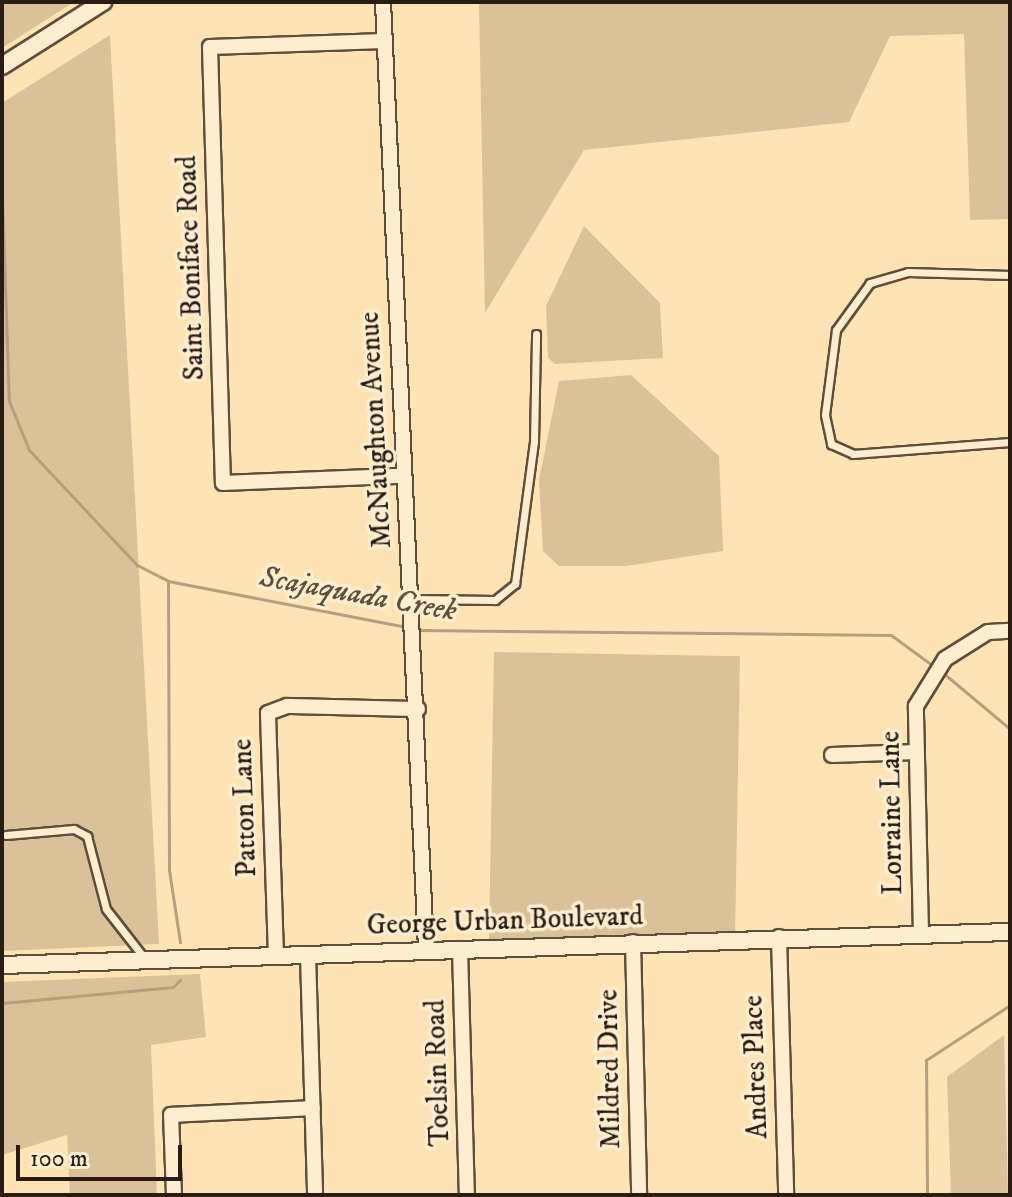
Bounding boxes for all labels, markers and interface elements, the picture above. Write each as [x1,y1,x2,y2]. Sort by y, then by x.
street label: Saint Boniface Road [170,155,212,381]
street label: McNaughton Avenue [353,311,399,549]
water label: Scajaquada Creek [257,560,459,630]
street label: Lorraine Lane [874,731,910,895]
street label: Patton Lane [226,738,264,878]
street label: George Urban Boulevard [366,899,644,943]
street label: Mildred Drive [592,989,628,1149]
street label: Andres Place [737,995,775,1139]
street label: Toelsin Road [419,999,457,1147]
scale bar [20,1129,186,1179]
text: 100 m [30,1144,88,1174]

